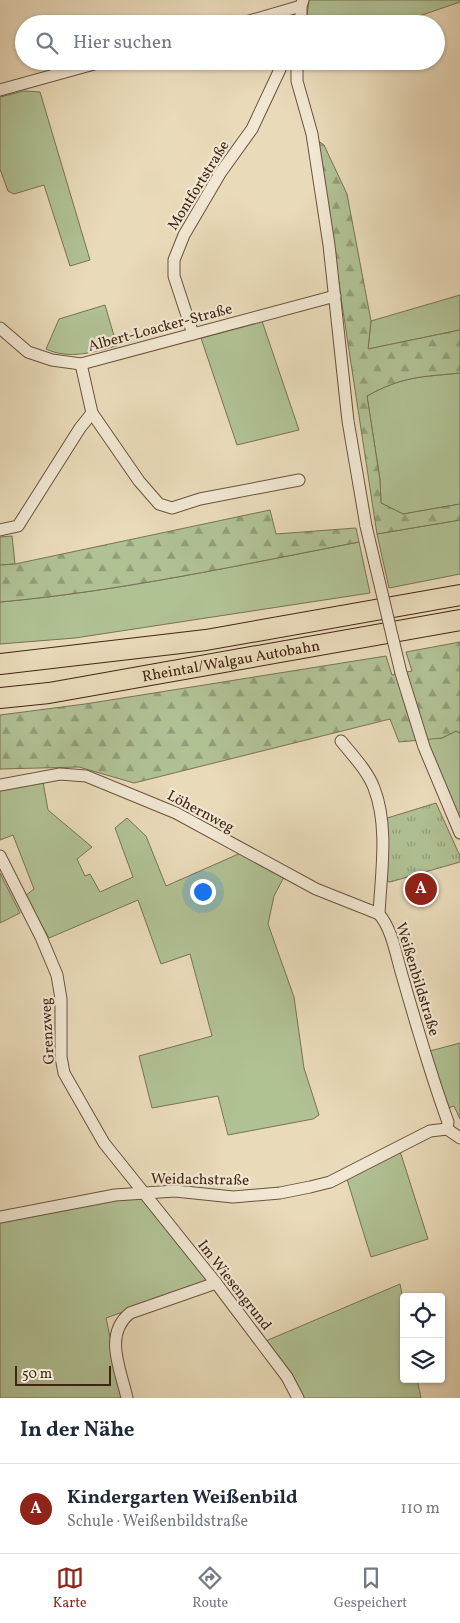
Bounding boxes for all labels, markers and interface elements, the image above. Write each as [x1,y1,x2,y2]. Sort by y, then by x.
search box [15,15,445,70]
icon: search [33,29,61,57]
text: Hier suchen [73,30,172,56]
street label: Montfortstraße [163,137,235,235]
street label: Albert-Loacker-Straße [86,299,235,358]
street label: Rheintal/Walgau Autobahn [140,636,322,688]
street label: Löhernweg [163,786,238,839]
pin: A [405,870,437,908]
your location [190,879,216,905]
street label: Weißenbildstraße [389,920,444,1039]
street label: Grenzweg [36,997,61,1065]
street label: Weidachstraße [151,1169,249,1192]
street label: Im Wiesengrund [192,1236,276,1336]
map controls [400,1293,445,1383]
button: locate [400,1293,445,1338]
button: layers [400,1338,445,1383]
scale bar [15,1363,111,1386]
text: 50 m [22,1365,52,1384]
text: In der Nähe [20,1416,135,1445]
text: Kindergarten Weißenbild [67,1485,298,1511]
text: A [30,1498,42,1520]
text: 110 m [401,1498,440,1520]
text: Schule · Weißenbildstraße [67,1511,248,1533]
tab: Karte [53,1564,87,1613]
tab: Route [192,1564,228,1613]
tab: Gespeichert [334,1564,407,1613]

